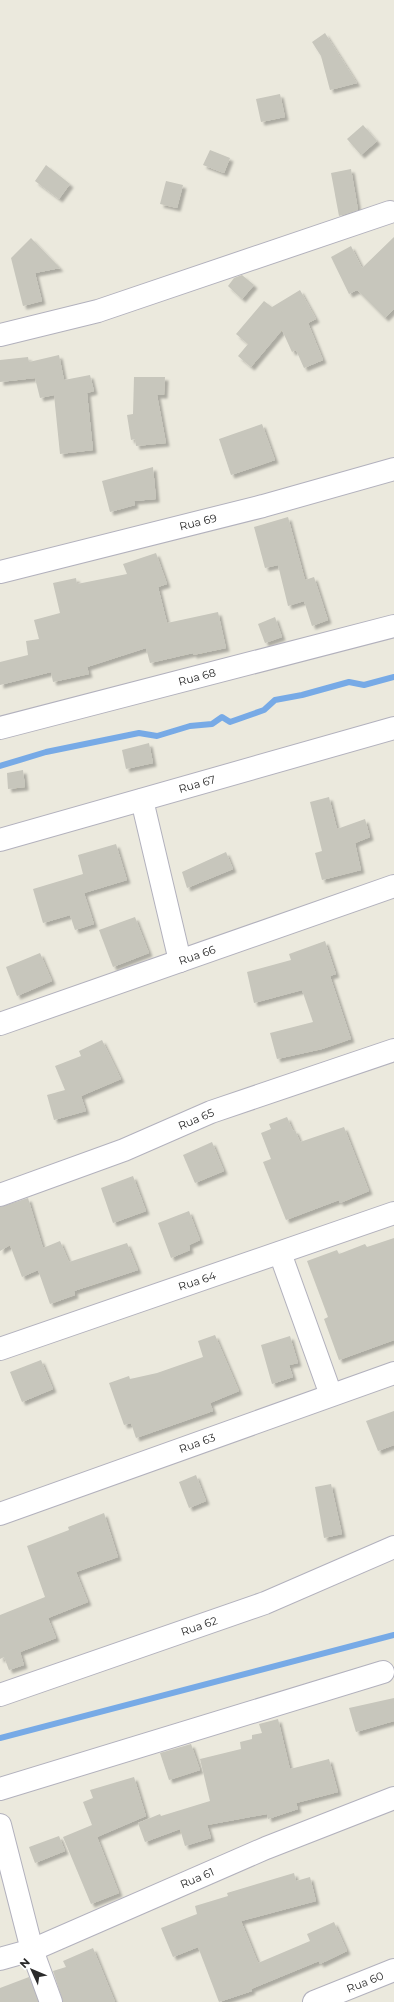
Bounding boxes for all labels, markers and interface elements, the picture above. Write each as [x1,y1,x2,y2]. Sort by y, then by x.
street label: Rua 69 [178,511,218,533]
street label: Rua 68 [177,665,217,689]
street label: Rua 67 [177,772,217,796]
street label: Rua 66 [177,942,218,968]
street label: Rua 65 [176,1105,216,1133]
street label: Rua 64 [176,1268,218,1294]
street label: Rua 63 [177,1430,217,1456]
street label: Rua 62 [179,1613,219,1639]
street label: Rua 61 [178,1865,216,1891]
north arrow [12,1950,52,1990]
text: N [17,1955,33,1971]
street label: Rua 60 [344,1968,386,1996]

